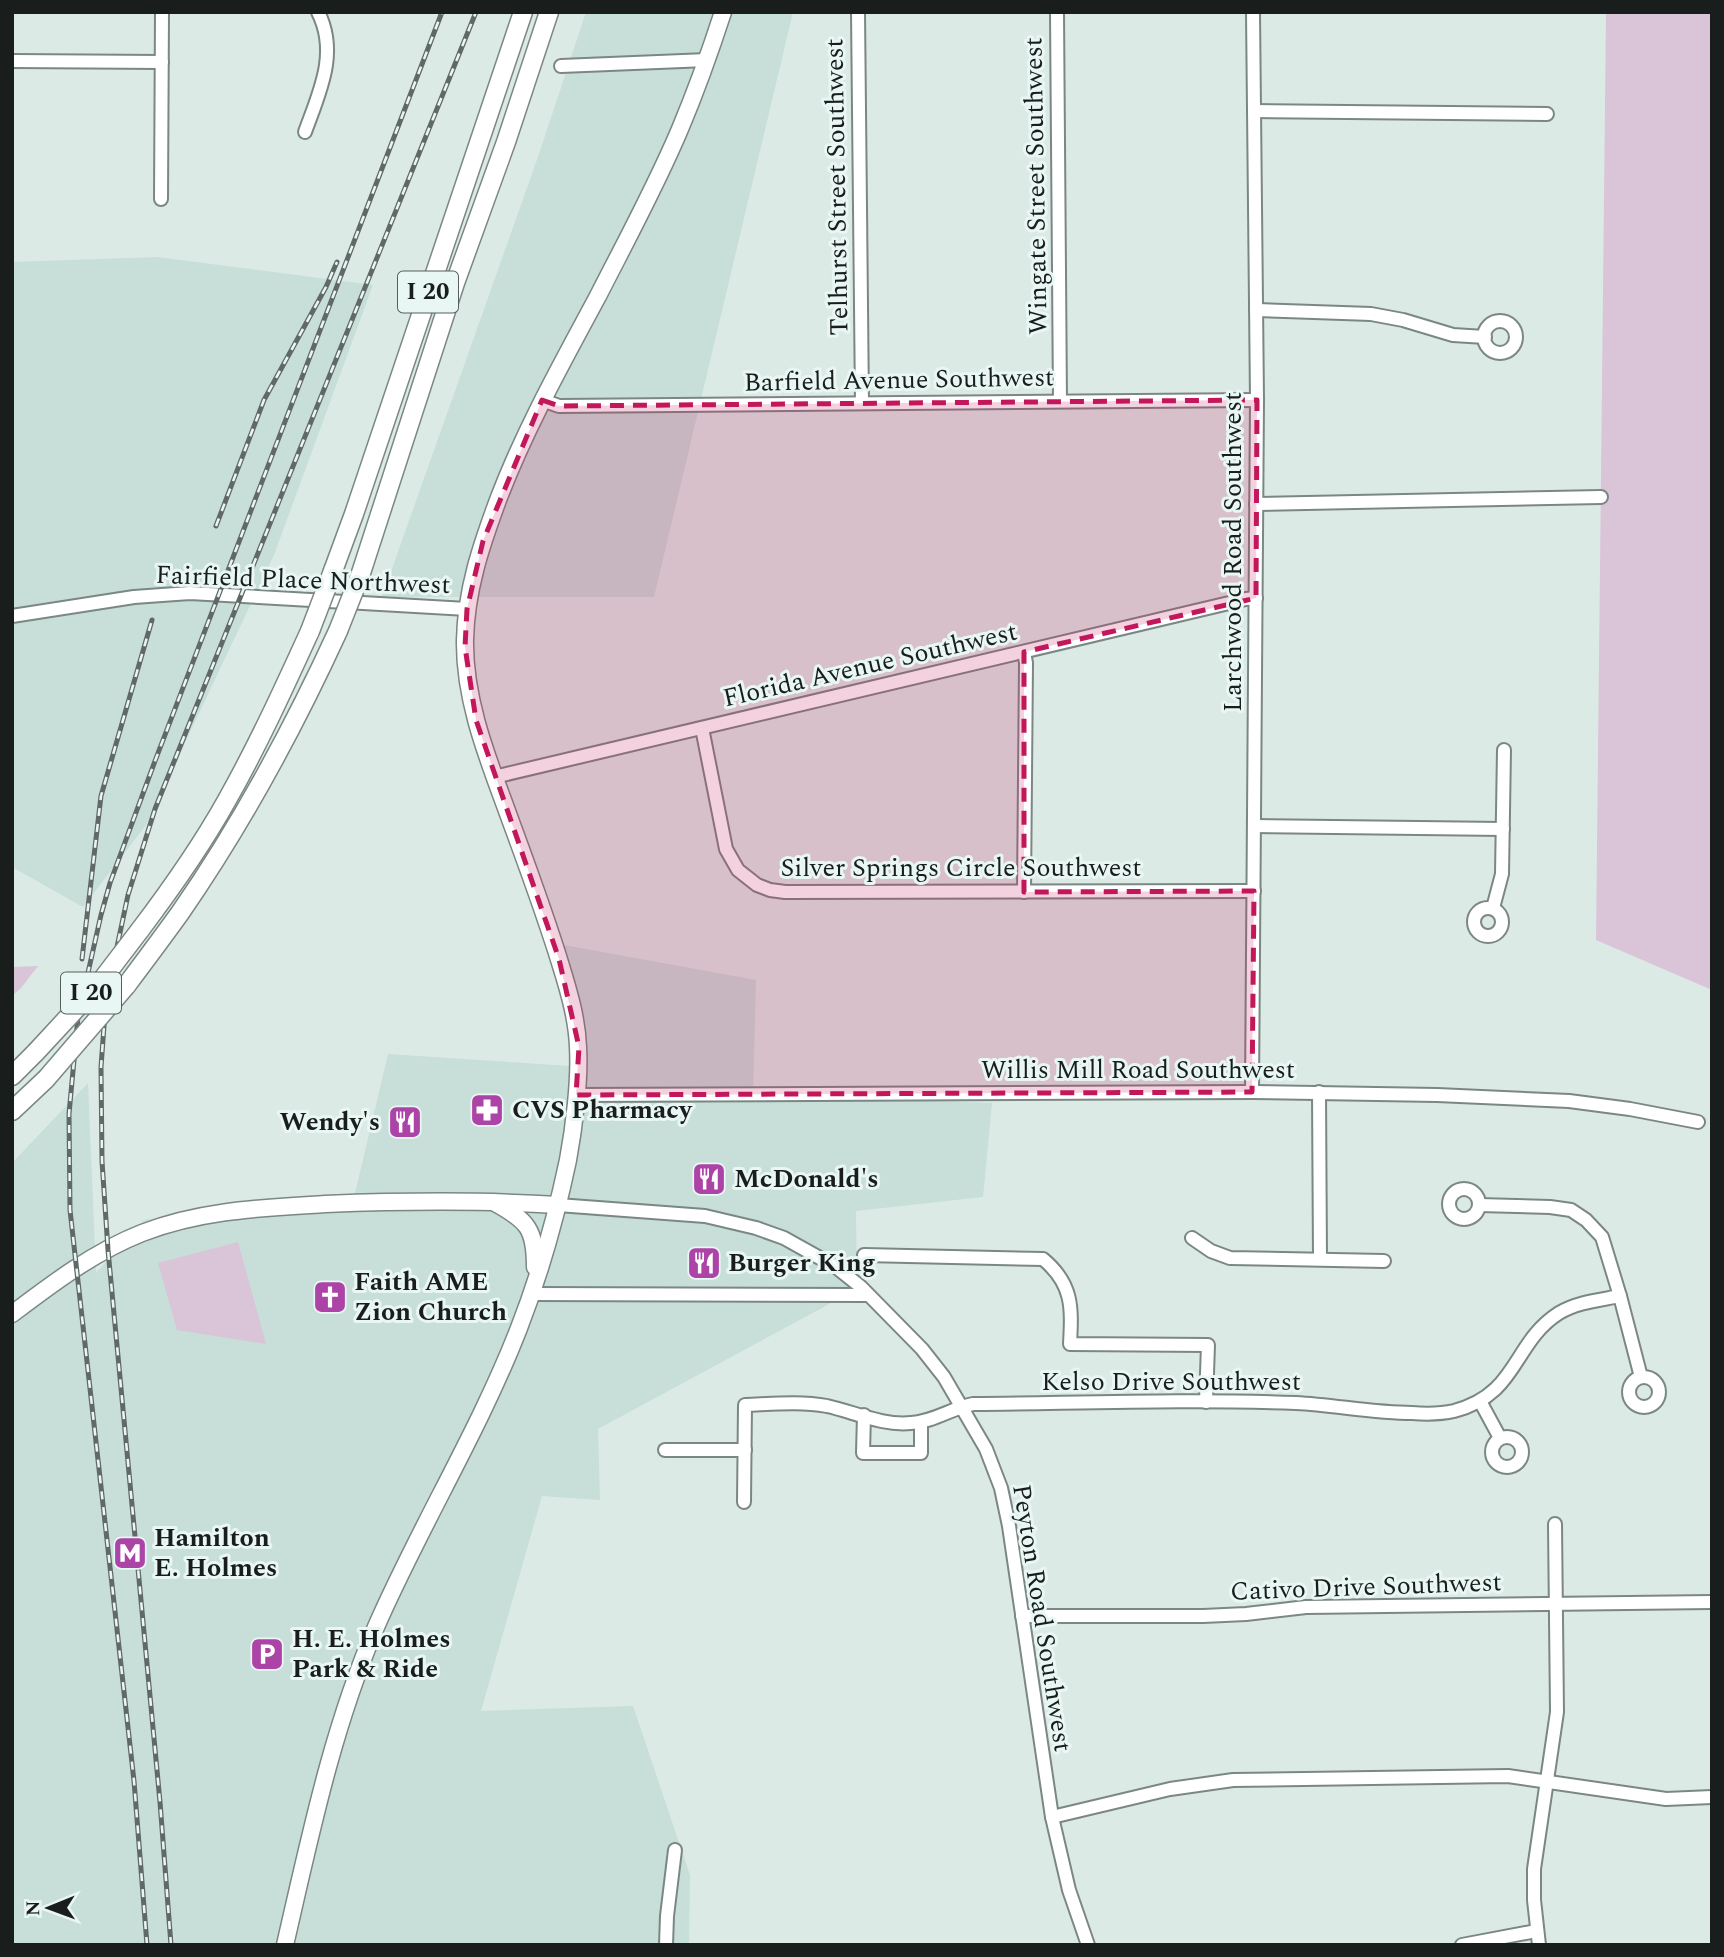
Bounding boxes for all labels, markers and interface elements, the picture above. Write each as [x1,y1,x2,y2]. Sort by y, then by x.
street label: Wingate Street Southwest [1013,37,1059,335]
street label: Telhurst Street Southwest [814,38,860,336]
road number: I 20 [398,272,458,312]
street label: Barfield Avenue Southwest [743,357,1055,403]
street label: Larchwood Road Southwest [1213,392,1253,712]
street label: Fairfield Place Northwest [155,555,451,605]
street label: Florida Avenue Southwest [719,612,1021,718]
street label: Silver Springs Circle Southwest [780,848,1142,888]
road number: I 20 [61,973,121,1014]
street label: Willis Mill Road Southwest [981,1050,1295,1090]
place label: CVS Pharmacy [512,1090,693,1130]
pharmacy icon: CVS Pharmacy [468,1091,506,1129]
place label: Wendy's [279,1102,380,1142]
restaurant icon: Wendy's [386,1103,424,1141]
place label: McDonald's [734,1159,879,1199]
restaurant icon: McDonald's [690,1160,728,1198]
place label: Burger King [728,1243,876,1283]
restaurant icon: Burger King [685,1244,723,1282]
place label: Faith AME Zion Church [354,1262,507,1332]
church icon: Faith AME Zion Church [311,1278,349,1316]
street label: Kelso Drive Southwest [1041,1362,1301,1402]
street label: Peyton Road Southwest [1001,1481,1083,1755]
place label: Hamilton E. Holmes [154,1518,277,1588]
metro station icon: Hamilton E. Holmes [111,1534,149,1572]
street label: Cativo Drive Southwest [1230,1562,1502,1612]
place label: H. E. Holmes Park & Ride [292,1619,451,1689]
parking icon: H. E. Holmes Park & Ride [248,1635,286,1673]
north arrow [14,1873,84,1943]
text: N [19,1900,48,1916]

